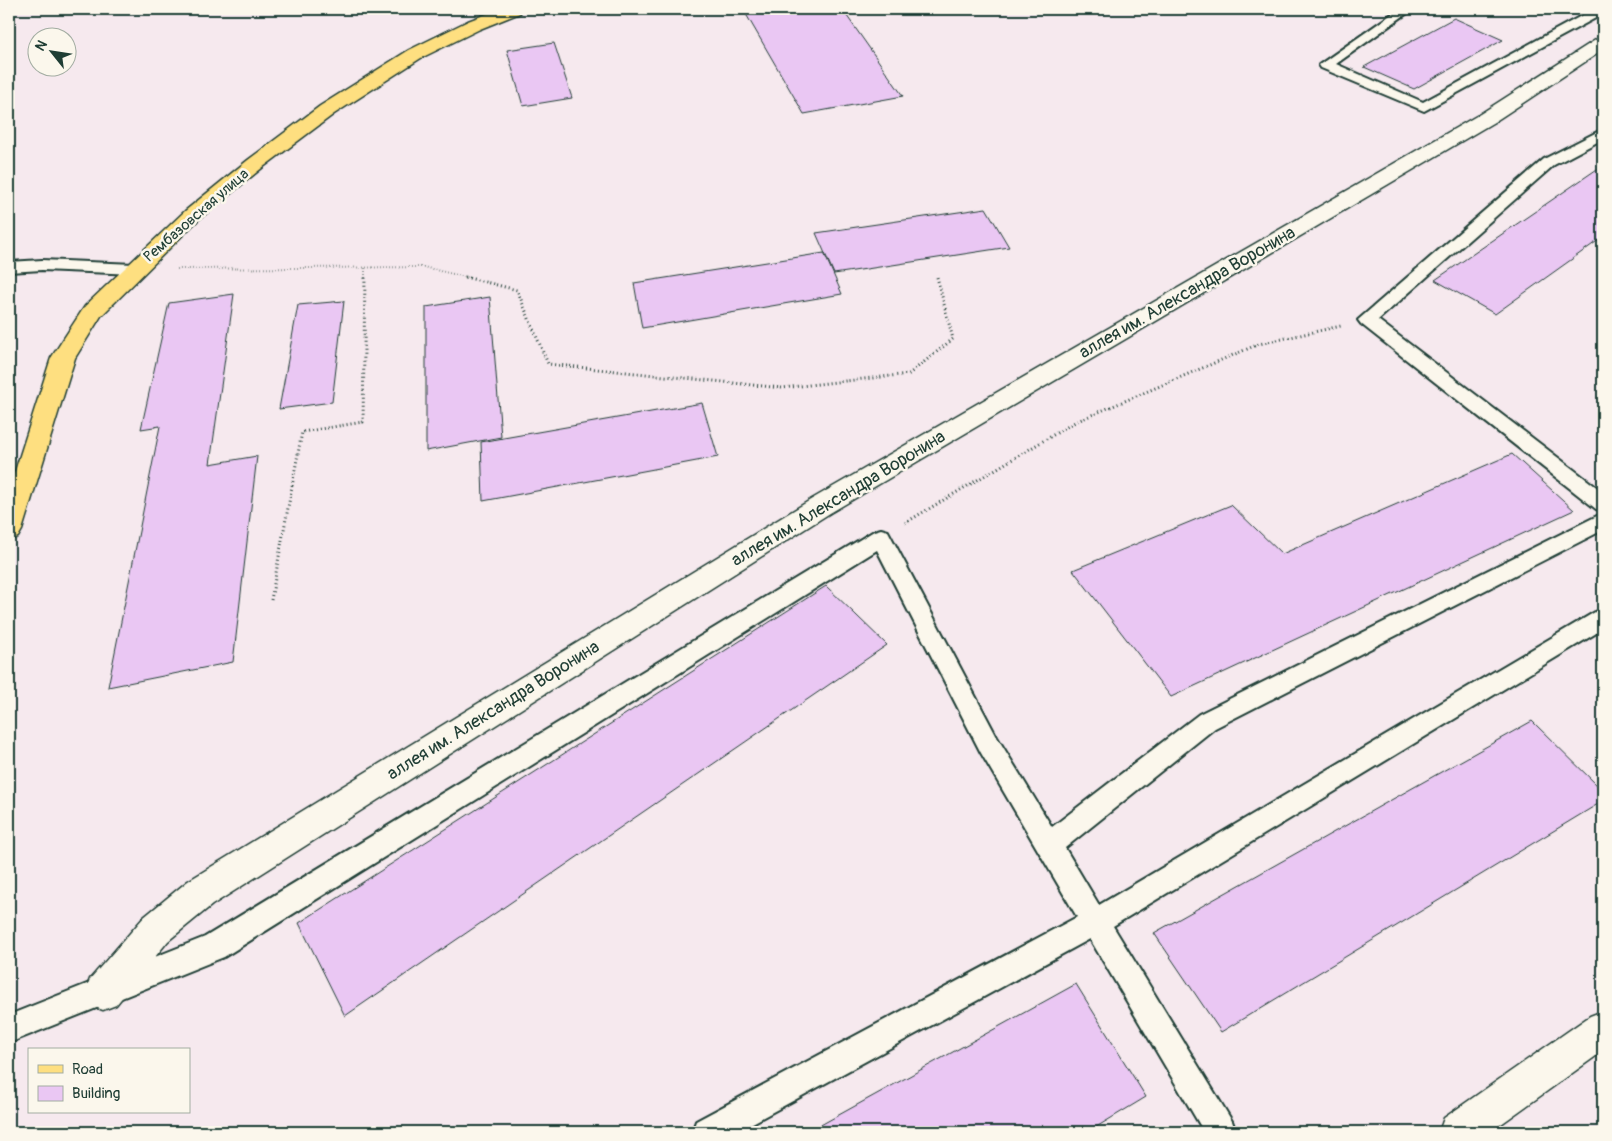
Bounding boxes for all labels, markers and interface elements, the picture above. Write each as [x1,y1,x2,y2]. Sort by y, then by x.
north arrow [28,28,78,78]
text: N [31,37,51,54]
street label: Рембазовская улица [140,165,253,266]
street label: аллея им. Александра Воронина [1075,221,1300,364]
street label: аллея им. Александра Воронина [727,425,950,572]
street label: аллея им. Александра Воронина [383,635,604,785]
legend [28,1048,190,1114]
text: Road [72,1060,103,1079]
text: Building [72,1084,120,1103]

